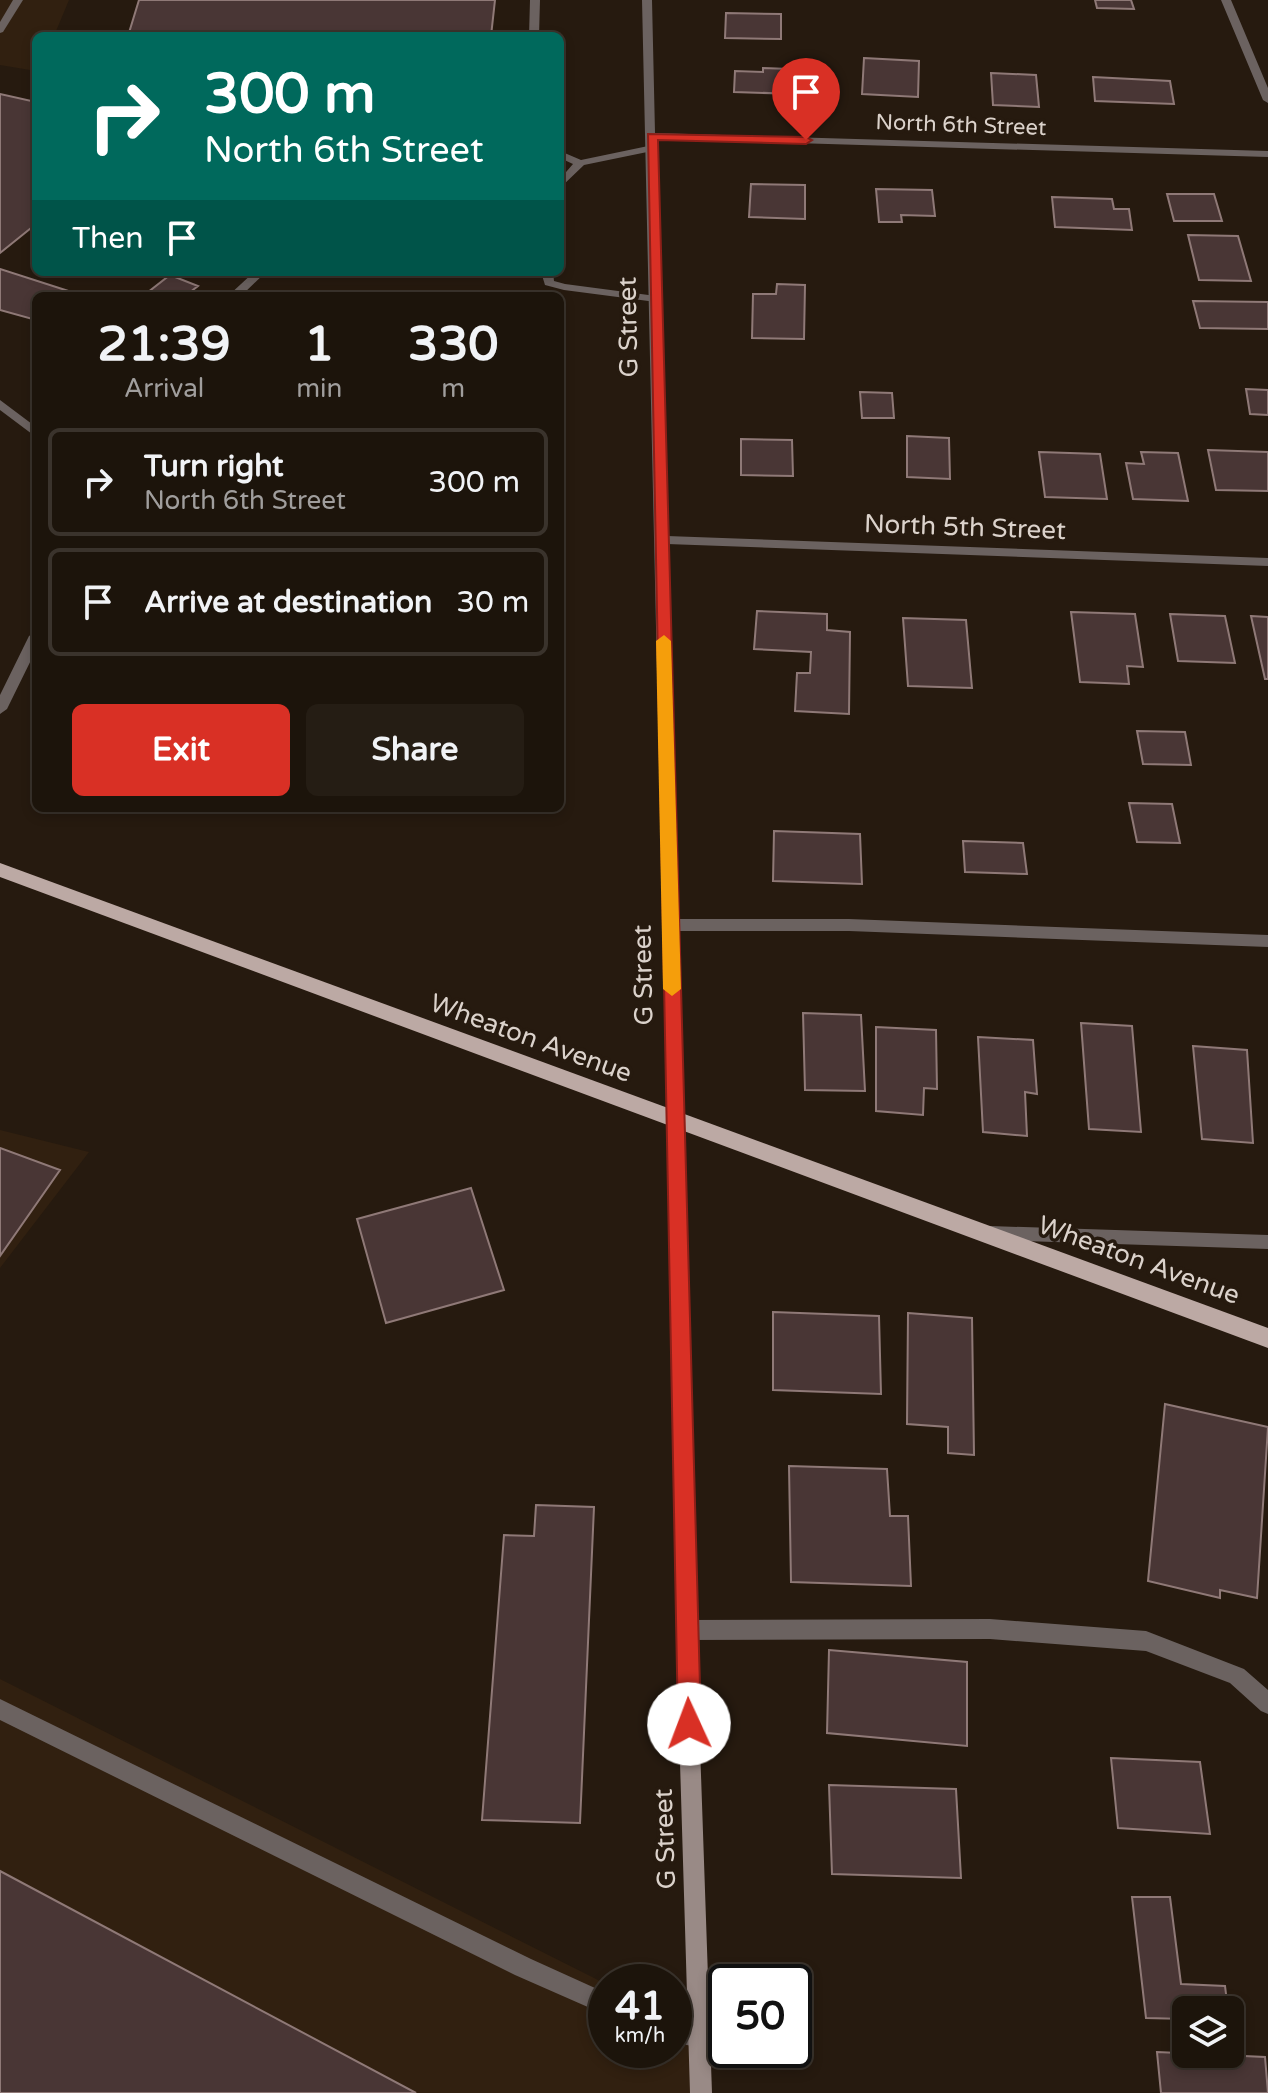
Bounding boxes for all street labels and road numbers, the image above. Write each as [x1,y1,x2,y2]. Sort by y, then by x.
street label: North 6th Street [875,109,1047,141]
street label: G Street [612,276,644,378]
street label: North 5th Street [864,508,1067,546]
street label: G Street [627,924,659,1026]
street label: Wheaton Avenue [426,987,636,1089]
street label: Wheaton Avenue [1034,1209,1244,1311]
street label: G Street [648,1788,682,1890]

